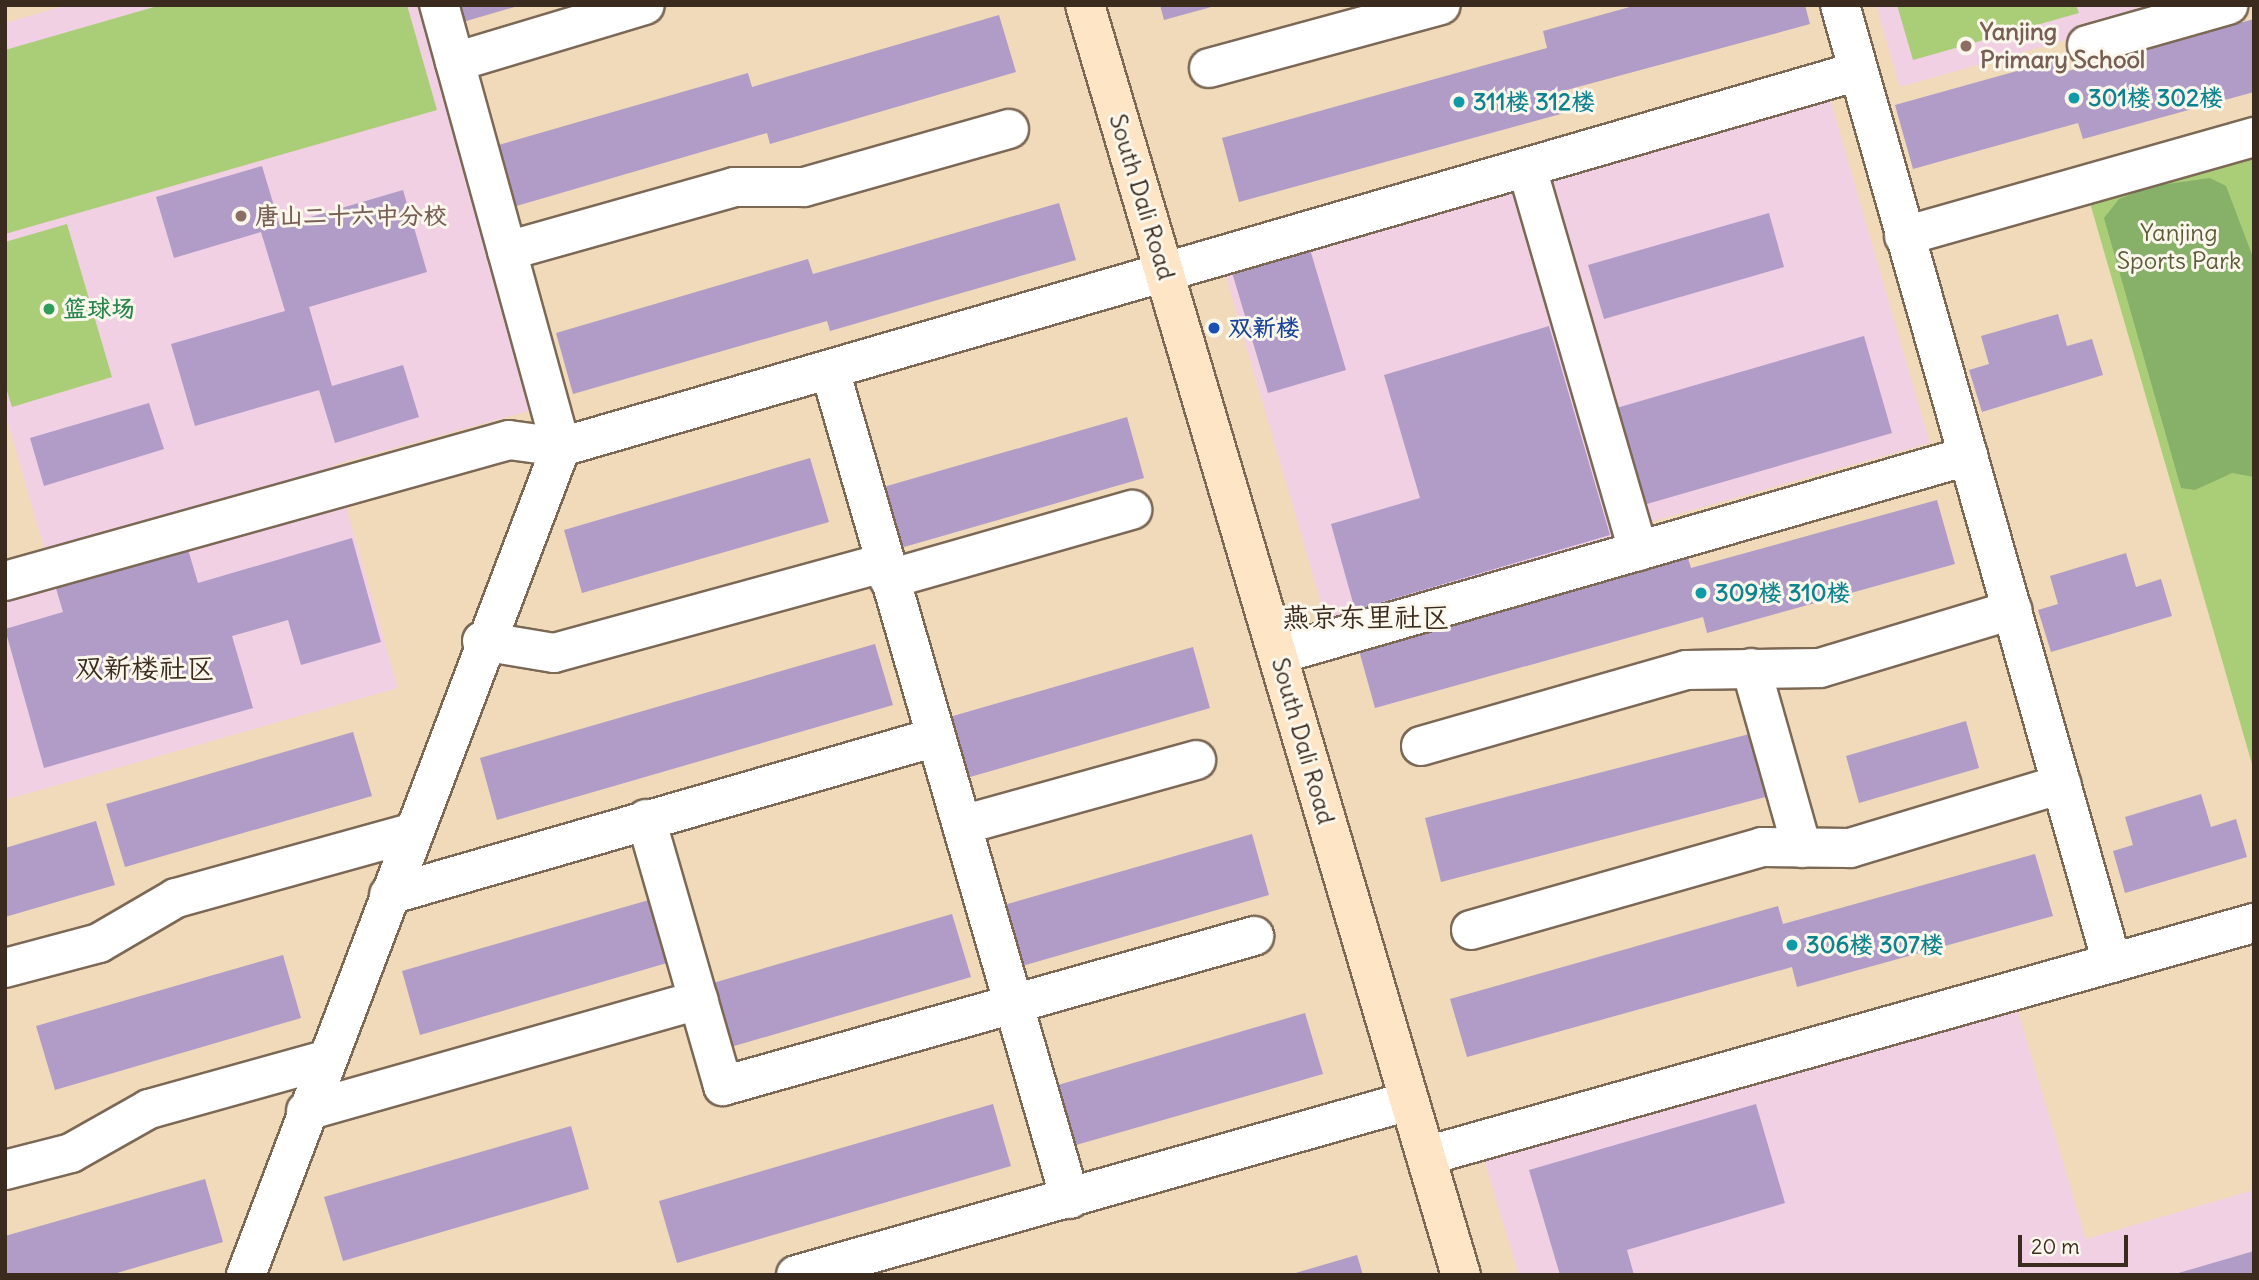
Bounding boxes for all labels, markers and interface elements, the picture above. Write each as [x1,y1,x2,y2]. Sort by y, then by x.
place label: Yanjing Primary School [1980,18,2145,74]
marker: Yanjing Primary School [1958,38,1974,54]
place label: 301楼 302楼 [2088,84,2223,112]
place label: 311楼 312楼 [1473,88,1595,116]
marker: 301楼 302楼 [2066,90,2082,106]
marker: 311楼 312楼 [1451,94,1467,110]
street label: South Dali Road [1103,111,1181,283]
place label: 唐山二十六中分校 [255,202,447,230]
marker: 唐山二十六中分校 [233,208,249,224]
park label: Yanjing Sports Park [2117,219,2241,275]
place label: 篮球场 [63,295,135,323]
marker: 篮球场 [41,301,57,317]
place label: 双新楼 [1228,314,1300,342]
marker: 双新楼 [1206,320,1222,336]
place label: 309楼 310楼 [1715,579,1851,607]
marker: 309楼 310楼 [1693,585,1709,601]
district label: 燕京东里社区 [1282,600,1450,634]
district label: 双新楼社区 [75,651,215,685]
street label: South Dali Road [1265,654,1341,828]
place label: 306楼 307楼 [1806,931,1944,959]
marker: 306楼 307楼 [1784,937,1800,953]
scale bar [2021,1220,2131,1264]
text: 20 m [2031,1233,2080,1260]

